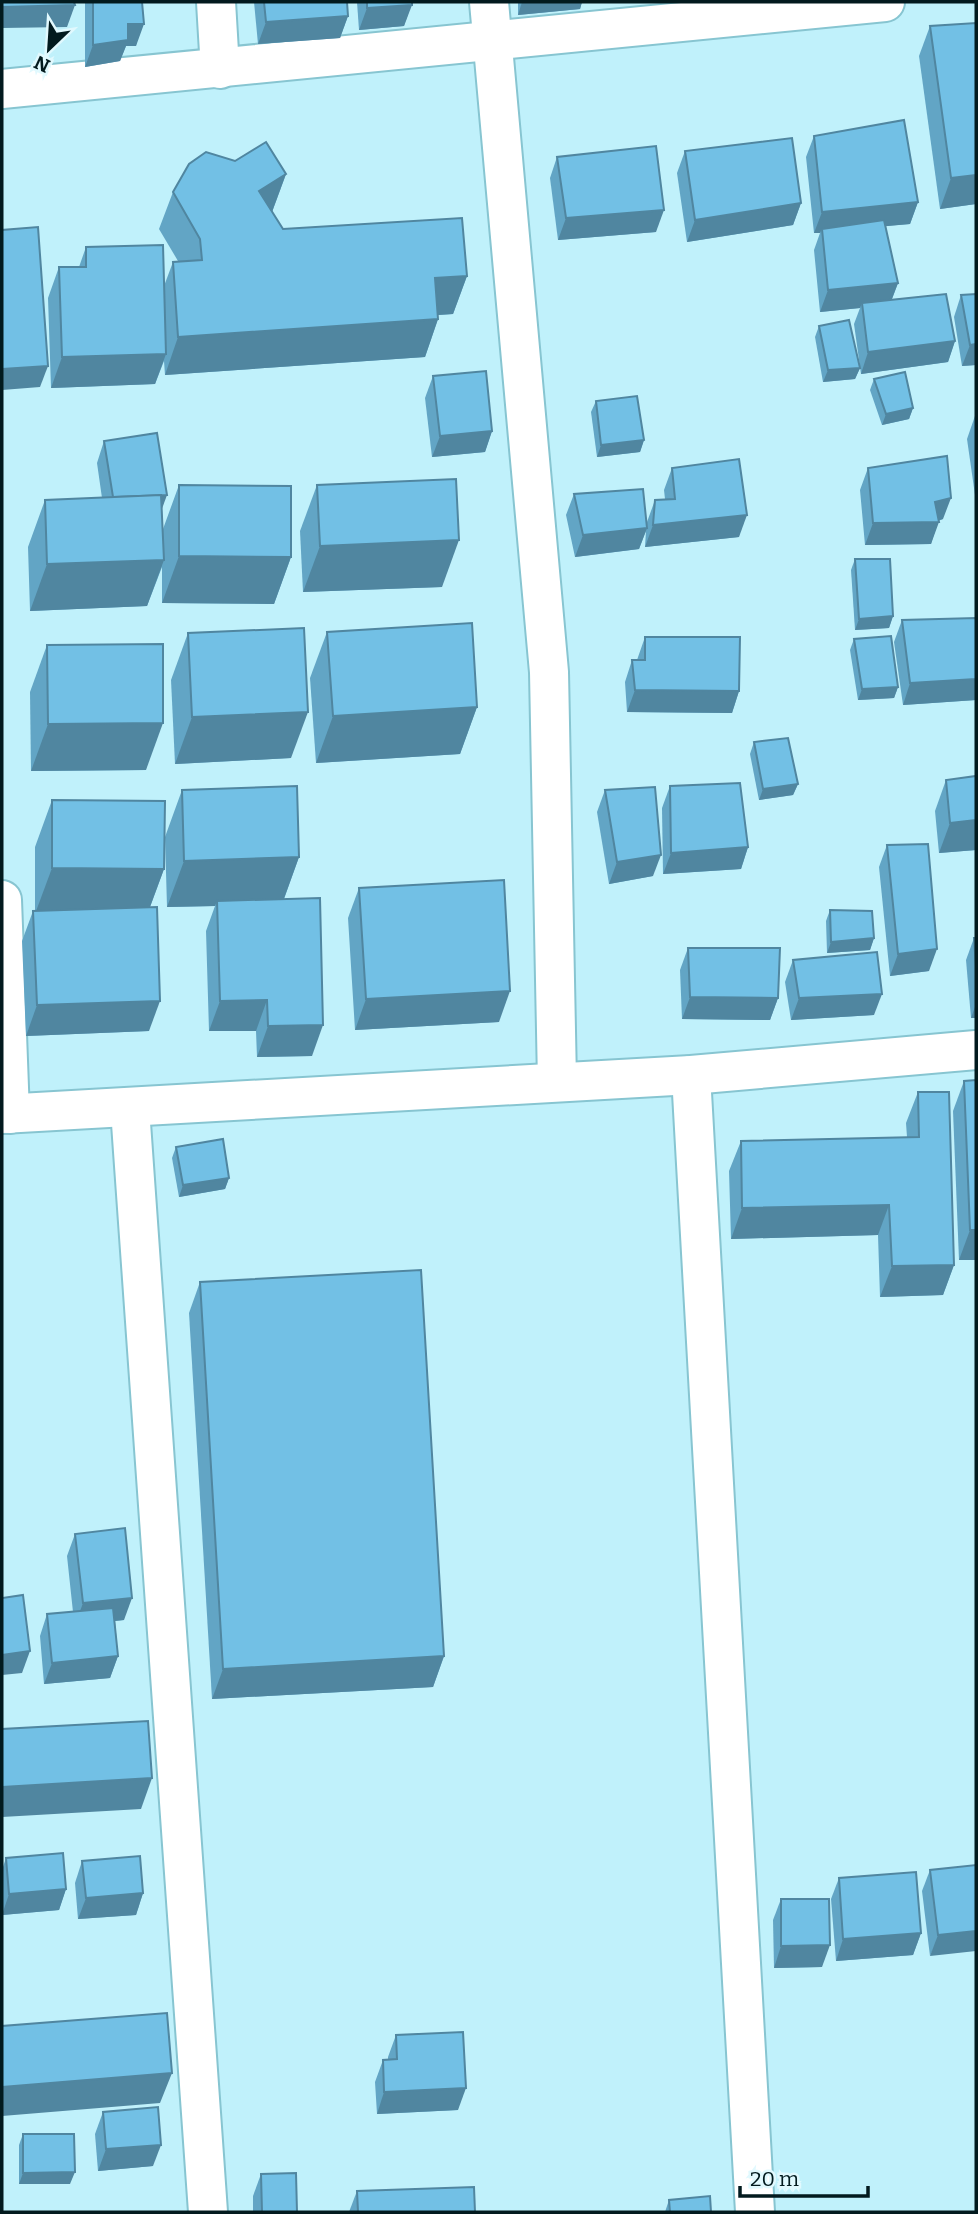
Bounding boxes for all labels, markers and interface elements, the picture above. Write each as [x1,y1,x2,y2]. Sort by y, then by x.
north arrow [14,14,84,84]
text: N [30,50,54,77]
scale bar [740,2154,868,2198]
text: 20 m [750,2166,799,2192]

